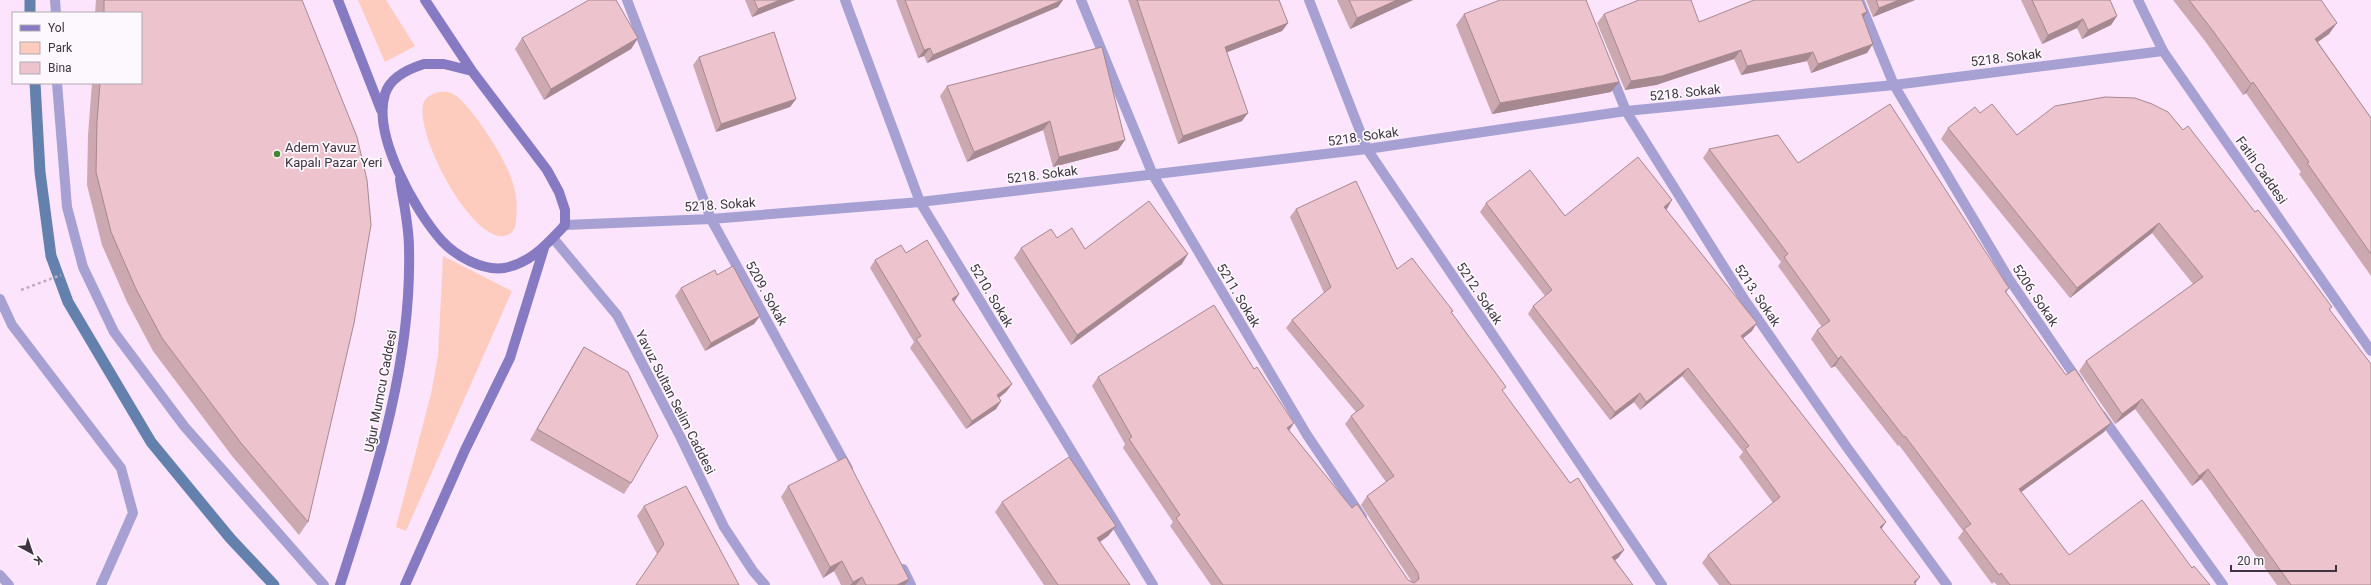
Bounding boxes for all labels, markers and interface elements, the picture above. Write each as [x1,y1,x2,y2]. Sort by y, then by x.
legend [12,12,142,84]
text: Yol [48,21,65,35]
text: Park [48,41,73,55]
street label: 5218. Sokak [1970,46,2043,69]
text: Bina [48,61,72,75]
street label: 5218. Sokak [1649,81,1722,104]
street label: 5218. Sokak [1327,124,1400,149]
street label: Fatih Caddesi [2233,134,2290,207]
place label: Adem Yavuz Kapalı Pazar Yeri [285,140,382,170]
marker: Adem Yavuz Kapalı Pazar Yeri [272,149,282,159]
street label: 5218. Sokak [1006,163,1079,186]
street label: 5218. Sokak [684,195,757,214]
street label: 5209. Sokak [743,258,791,328]
street label: 5212. Sokak [1453,260,1506,327]
street label: 5210. Sokak [967,261,1017,330]
street label: 5211. Sokak [1214,261,1264,330]
street label: 5213. Sokak [1731,262,1784,329]
street label: 5206. Sokak [2009,262,2062,329]
street label: Yavuz Sultan Selim Caddesi [633,328,719,477]
street label: Uğur Mumcu Caddesi [361,329,400,454]
north arrow [12,533,52,573]
scale bar [2231,547,2336,573]
text: K [30,553,45,568]
text: 20 m [2237,554,2264,568]

